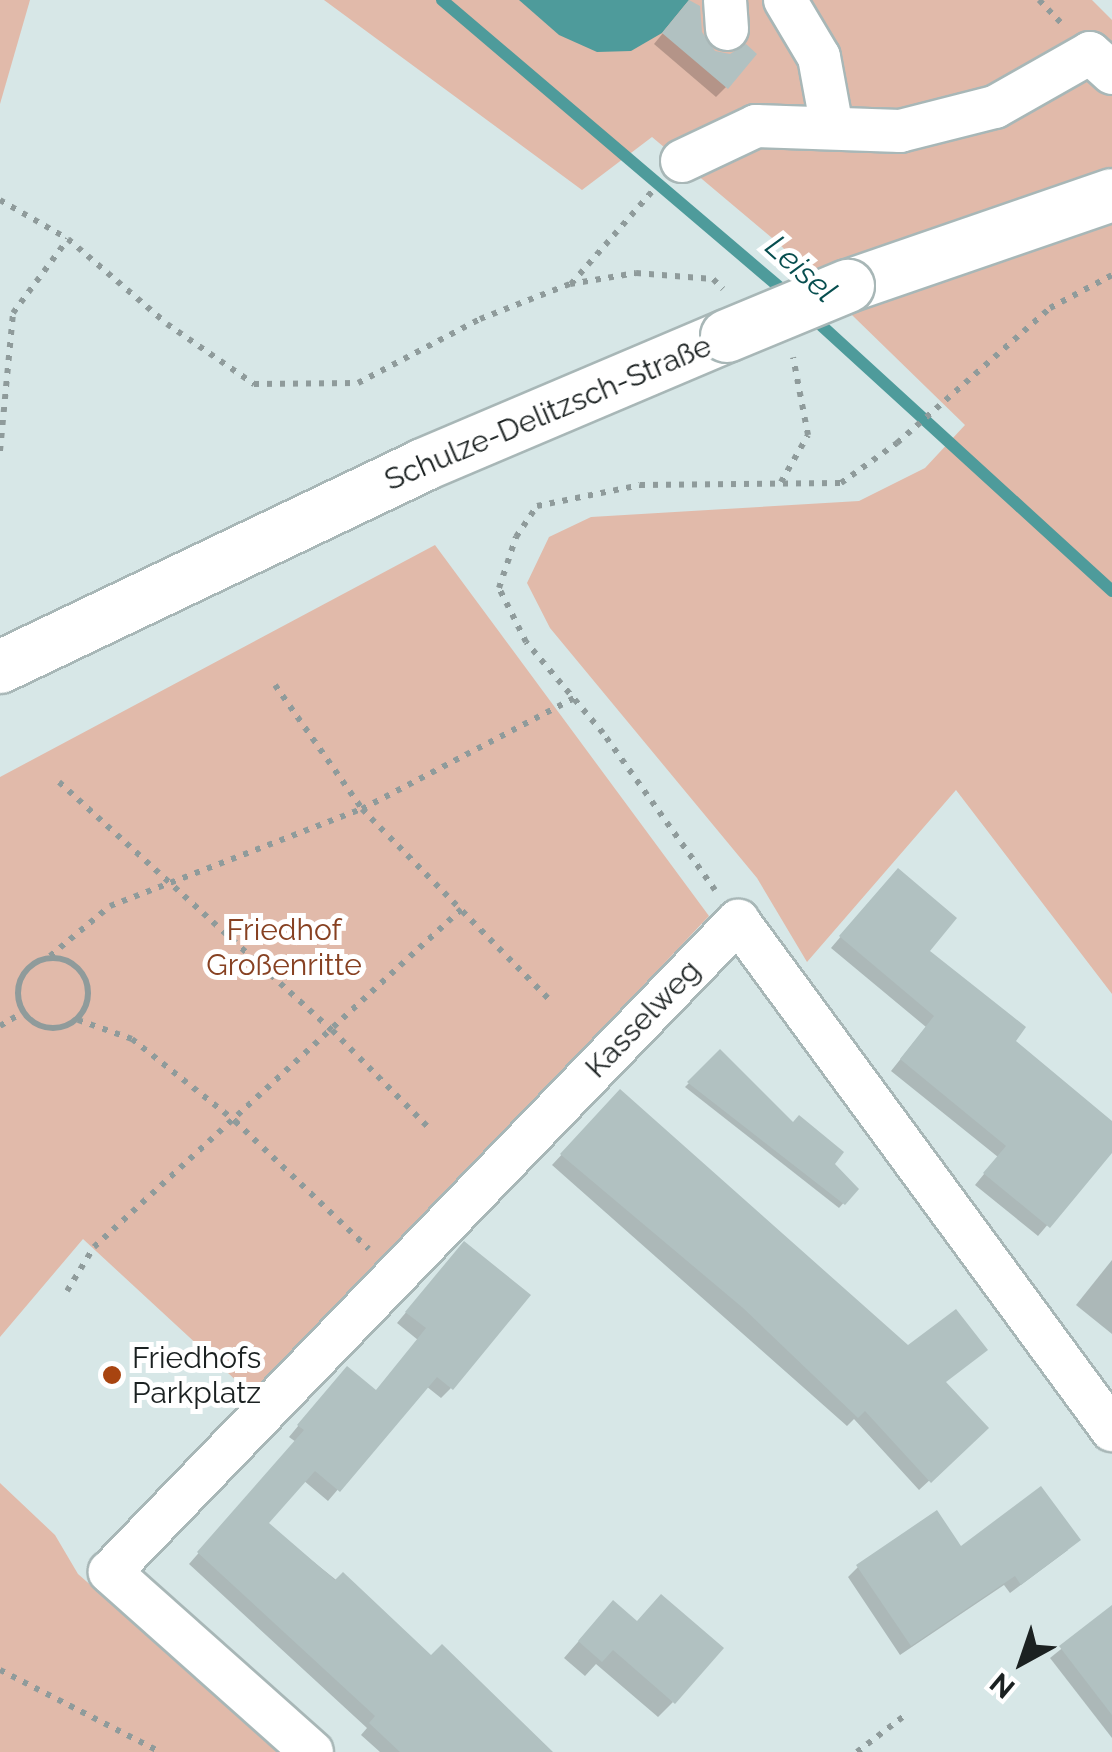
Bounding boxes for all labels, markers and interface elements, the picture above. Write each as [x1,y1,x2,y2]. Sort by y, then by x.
water label: Leisel [758,227,844,311]
street label: Schulze-Delitzsch-Straße [379,328,717,498]
park label: Friedhof Großenritte [206,912,362,982]
street label: Kasselweg [578,953,708,1085]
place label: Friedhofs Parkplatz [132,1340,261,1410]
marker: Friedhofs Parkplatz [101,1364,123,1386]
north arrow [972,1612,1072,1712]
text: N [984,1666,1021,1705]

